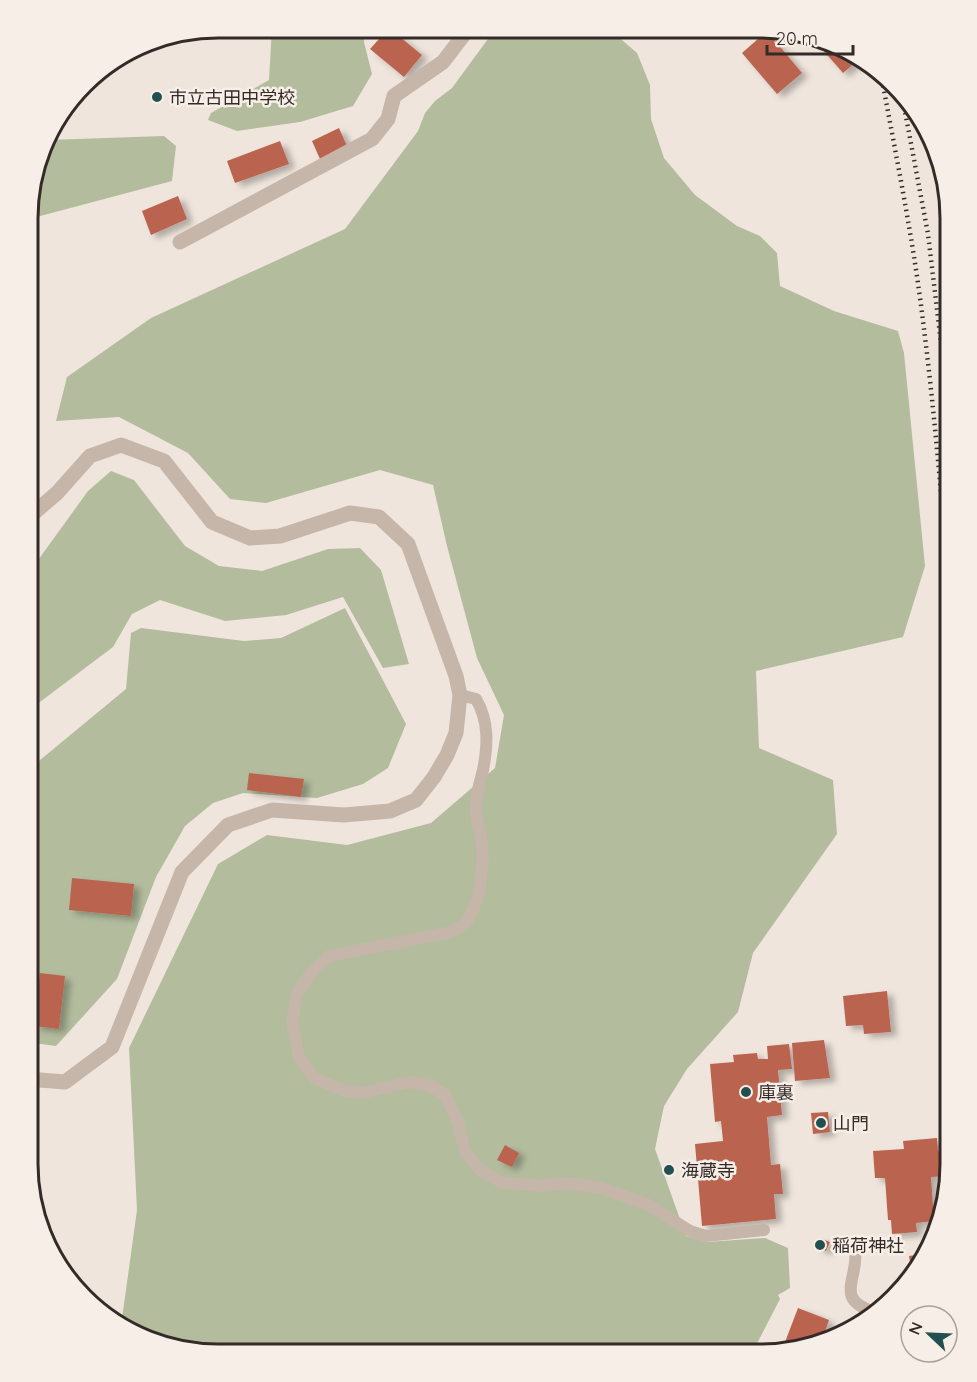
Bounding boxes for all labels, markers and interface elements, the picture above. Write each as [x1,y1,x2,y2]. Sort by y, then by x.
scale bar [767,18,852,56]
text: 20 m [776,27,818,50]
place label: 市立古田中学校 [169,86,295,109]
marker: 市立古田中学校 [150,90,164,104]
place label: 庫裏 [758,1081,794,1104]
marker: 庫裏 [739,1085,753,1099]
place label: 山門 [833,1112,869,1135]
marker: 山門 [814,1116,828,1130]
place label: 海蔵寺 [681,1159,735,1182]
marker: 海蔵寺 [662,1163,676,1177]
place label: 稲荷神社 [832,1234,904,1257]
marker: 稲荷神社 [813,1238,827,1252]
north arrow [899,1304,959,1364]
text: N [904,1319,927,1337]

